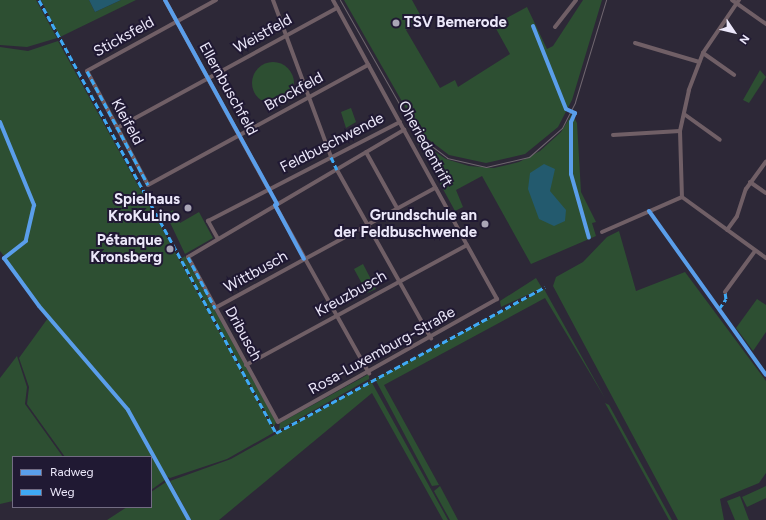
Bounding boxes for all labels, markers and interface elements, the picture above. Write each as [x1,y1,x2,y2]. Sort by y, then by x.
street label: Weistfeld [231,11,295,57]
north arrow [714,12,754,52]
street label: Sticksfeld [91,13,157,61]
place label: TSV Bemerode [404,14,507,32]
marker: TSV Bemerode [391,18,401,28]
text: N [736,32,752,46]
street label: Ellernbuschfeld [195,39,261,139]
street label: Brockfeld [262,69,326,115]
street label: Kleifeld [107,96,147,148]
street label: Oheriedentrift [394,98,456,190]
street label: Feldbuschwende [277,109,387,177]
place label: Spielhaus KroKuLino [108,190,180,225]
marker: Spielhaus KroKuLino [183,203,193,213]
place label: Grundschule an der Feldbuschwende [334,206,477,241]
marker: Grundschule an der Feldbuschwende [480,219,490,229]
place label: Pétanque Kronsberg [90,231,162,266]
marker: Pétanque Kronsberg [165,244,175,254]
street label: Wittbusch [221,247,291,297]
street label: Kreuzbusch [312,267,390,321]
street label: Rosa-Luxemburg-Straße [306,303,458,399]
street label: Dribusch [221,304,265,364]
legend [12,456,152,508]
text: Radweg [50,465,94,479]
text: Weg [50,485,75,499]

